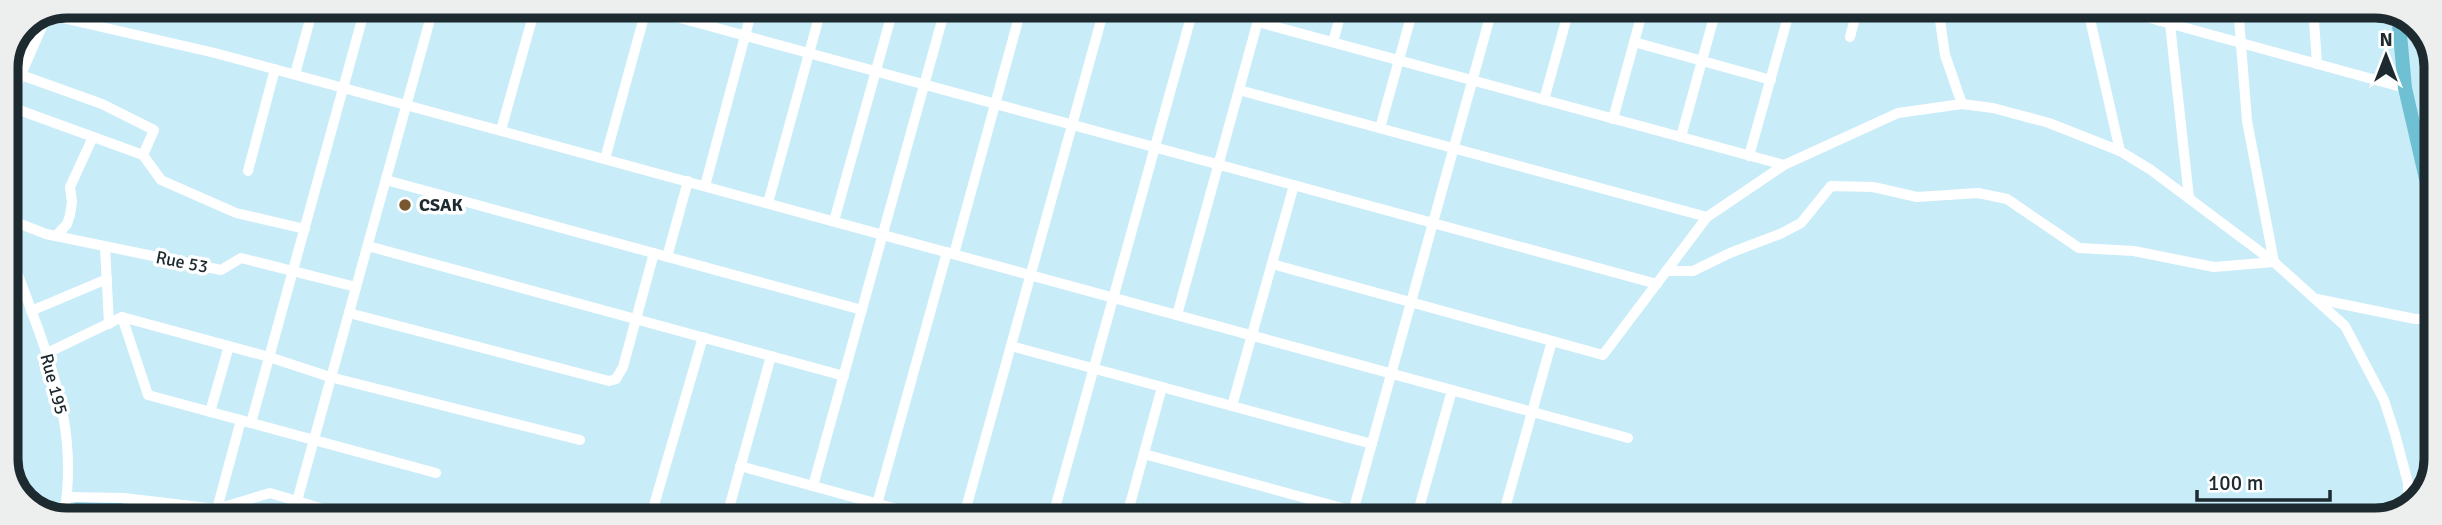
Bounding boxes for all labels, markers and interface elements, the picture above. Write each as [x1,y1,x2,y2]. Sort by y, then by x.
north arrow [2351,21,2421,91]
text: N [2379,28,2393,52]
place label: CSAK [419,194,464,216]
marker: CSAK [397,197,413,213]
street label: Rue 53 [154,246,210,278]
street label: Rue 195 [35,351,73,417]
scale bar [2197,458,2330,502]
text: 100 m [2208,470,2263,496]

